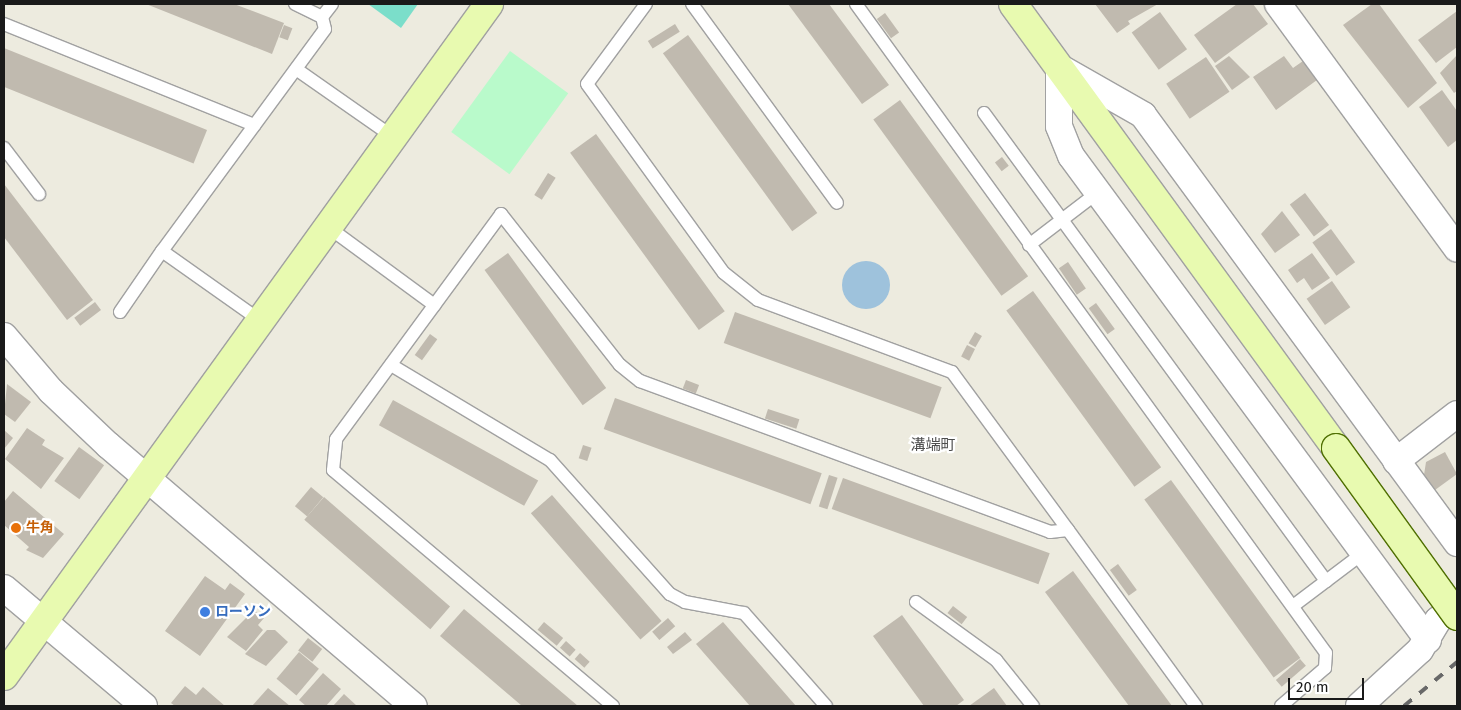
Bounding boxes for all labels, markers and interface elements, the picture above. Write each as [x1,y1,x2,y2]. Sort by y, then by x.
district label: 溝端町 [911,437,955,455]
place label: 牛角 [26,520,54,536]
marker: 牛角 [10,522,22,534]
place label: ローソン [215,604,271,620]
marker: ローソン [199,606,211,618]
scale bar [1291,668,1367,700]
text: 20 m [1296,678,1329,696]

